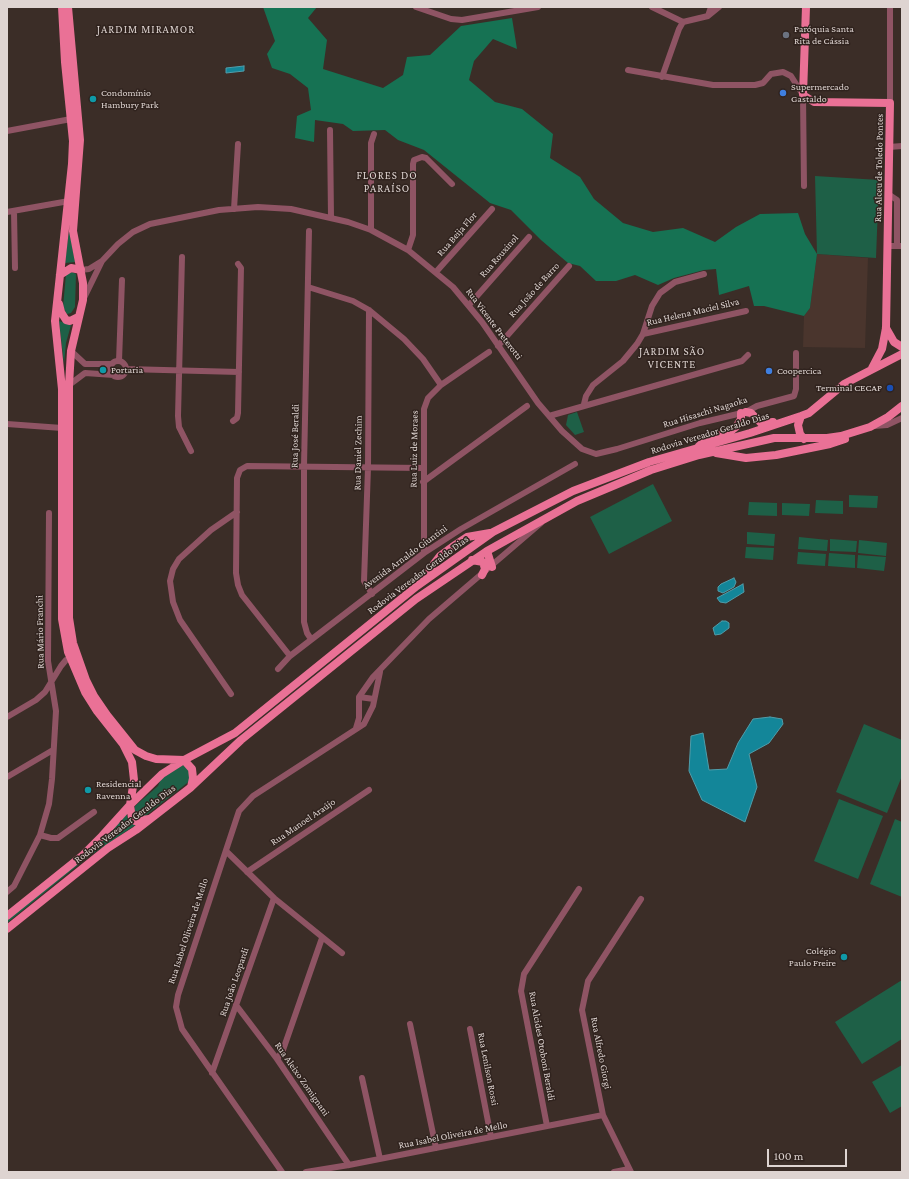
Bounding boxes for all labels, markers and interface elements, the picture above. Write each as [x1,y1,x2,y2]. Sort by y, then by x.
district label: JARDIM MIRAMOR [97,23,195,37]
place label: Paróquia Santa Rita de Cássia [794,23,854,46]
marker: Paróquia Santa Rita de Cássia [781,30,791,40]
place label: Supermercado Gastaldo [791,81,849,104]
place label: Condomínio Hambury Park [101,87,158,110]
marker: Supermercado Gastaldo [778,88,788,98]
marker: Condomínio Hambury Park [88,94,98,104]
street label: Rua Alceu de Toledo Pontes [872,114,886,222]
district label: FLORES DO PARAÍSO [356,169,418,195]
street label: Rua Beija Flor [435,209,479,259]
street label: Rua Rouxinol [477,232,521,280]
street label: Rua João de Barro [506,260,562,320]
street label: Rua Vicente Preterotti [463,286,525,362]
street label: Rua Helena Maciel Silva [645,295,741,329]
district label: JARDIM SÃO VICENTE [639,345,705,371]
place label: Portaria [111,364,143,376]
marker: Portaria [98,365,108,375]
place label: Coopercica [777,365,821,377]
marker: Coopercica [764,366,774,376]
place label: Terminal CECAP [816,382,882,394]
marker: Terminal CECAP [885,383,895,393]
street label: Rua Hisaschi Nagaoka [661,393,749,431]
street label: Rua José Beraldi [288,404,302,468]
street label: Rodovia Vereador Geraldo Dias [649,409,771,457]
street label: Rua Luiz de Moraes [407,410,421,488]
street label: Rua Daniel Zechim [351,415,365,491]
street label: Avenida Arnaldo Giuntini [360,522,450,592]
street label: Rodovia Vereador Geraldo Dias [365,533,471,617]
street label: Rua Mário Franchi [33,595,47,669]
place label: Residencial Ravenna [96,778,141,802]
street label: Rodovia Vereador Geraldo Dias [72,782,178,866]
marker: Residencial Ravenna [83,785,93,795]
street label: Rua Manoel Araújo [268,796,338,848]
street label: Rua Isabel Oliveira de Mello [165,877,211,985]
place label: Colégio Paulo Freire [789,945,836,968]
street label: Rua João Leopardi [217,946,251,1018]
marker: Colégio Paulo Freire [839,952,849,962]
street label: Rua Alcides Otoboni Beraldi [526,990,558,1102]
street label: Rua Alfredo Giorgi [588,1016,614,1090]
street label: Rua Lenilson Rossi [475,1031,501,1107]
street label: Rua Aleixo Zomignani [272,1040,332,1118]
street label: Rua Isabel Oliveira de Mello [398,1119,508,1151]
scale bar [769,1141,849,1167]
text: 100 m [774,1149,803,1163]

